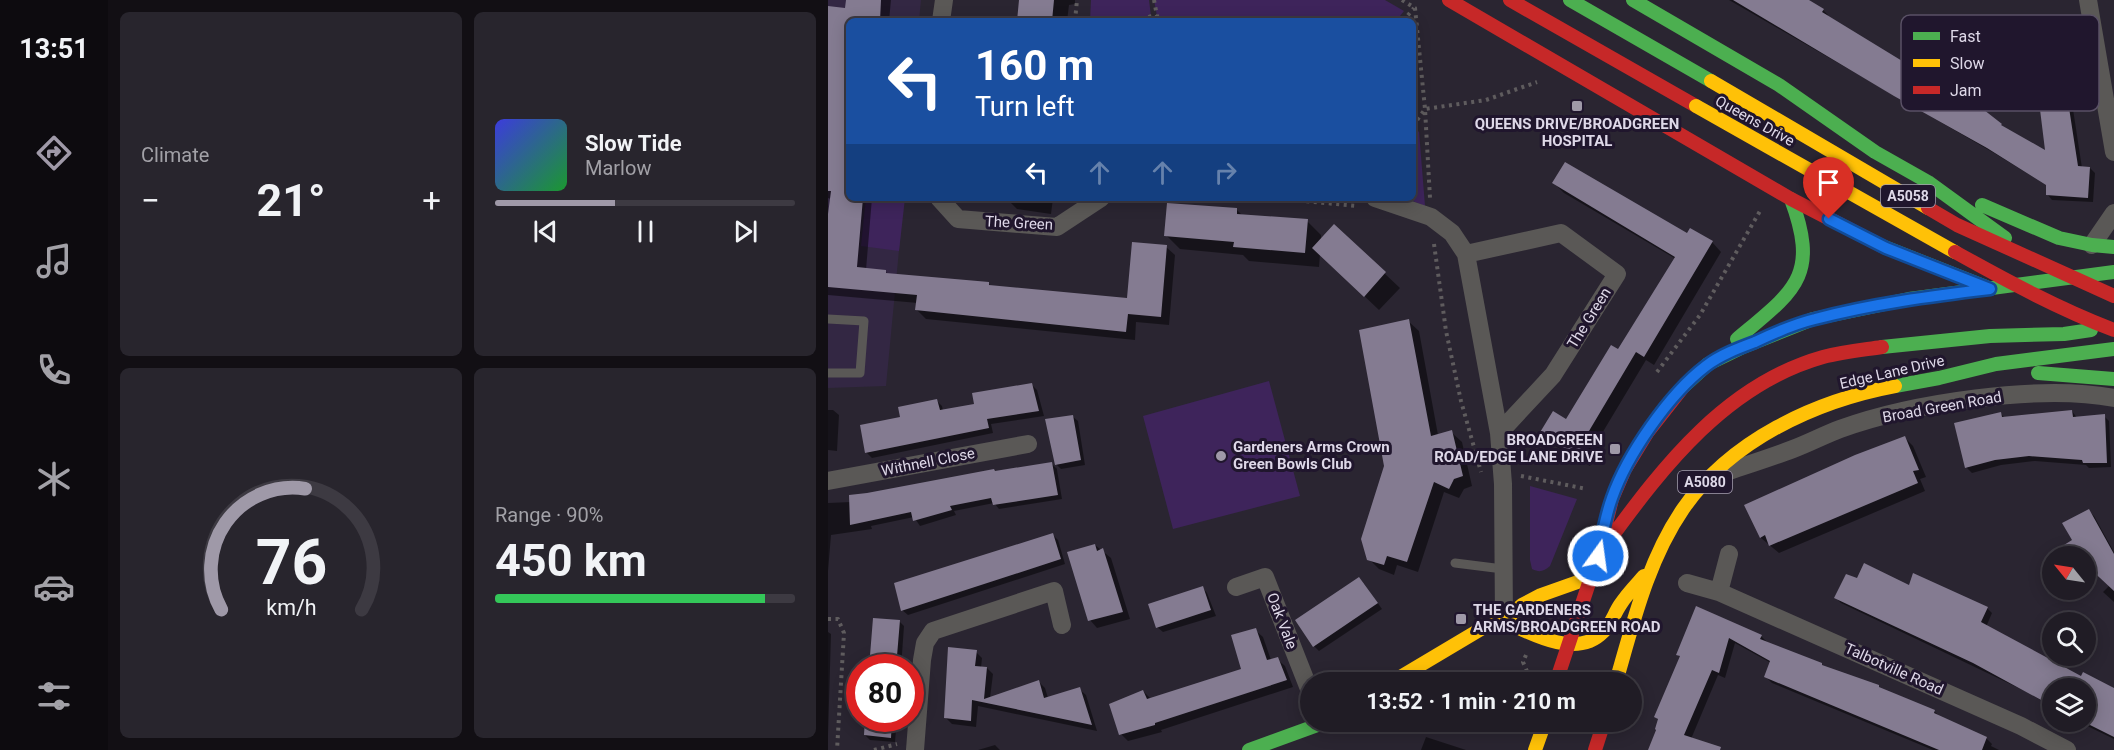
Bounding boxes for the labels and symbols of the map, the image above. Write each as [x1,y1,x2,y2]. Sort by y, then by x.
legend [1901,15,2099,111]
text: Fast [1950,27,1981,46]
text: Slow [1950,54,1985,73]
text: Jam [1950,81,1982,100]
street label: Queens Drive [1712,92,1798,150]
marker: QUEENS DRIVE/BROADGREEN HOSPITAL [1570,99,1584,113]
place label: QUEENS DRIVE/BROADGREEN HOSPITAL [1475,115,1679,150]
pin [1803,157,1854,219]
road number: A5058 [1881,185,1935,207]
street label: The Green [984,212,1054,234]
street label: The Green [1563,284,1615,352]
street label: Edge Lane Drive [1838,351,1946,393]
street label: Broad Green Road [1881,388,2003,426]
place label: BROADGREEN ROAD/EDGE LANE DRIVE [1434,431,1604,466]
place label: Gardeners Arms Crown Green Bowls Club [1233,438,1390,473]
marker: BROADGREEN ROAD/EDGE LANE DRIVE [1608,442,1622,456]
street label: Withnell Close [880,444,976,480]
marker: Gardeners Arms Crown Green Bowls Club [1214,449,1228,463]
road number: A5080 [1678,471,1732,493]
position arrow [1566,524,1630,588]
north arrow [2042,546,2096,600]
street label: Oak Vale [1263,590,1301,652]
place label: THE GARDENERS ARMS/BROADGREEN ROAD [1473,601,1661,636]
marker: THE GARDENERS ARMS/BROADGREEN ROAD [1454,612,1468,626]
street label: Talbotville Road [1842,639,1946,699]
speed limit sign: 80 [846,654,924,732]

